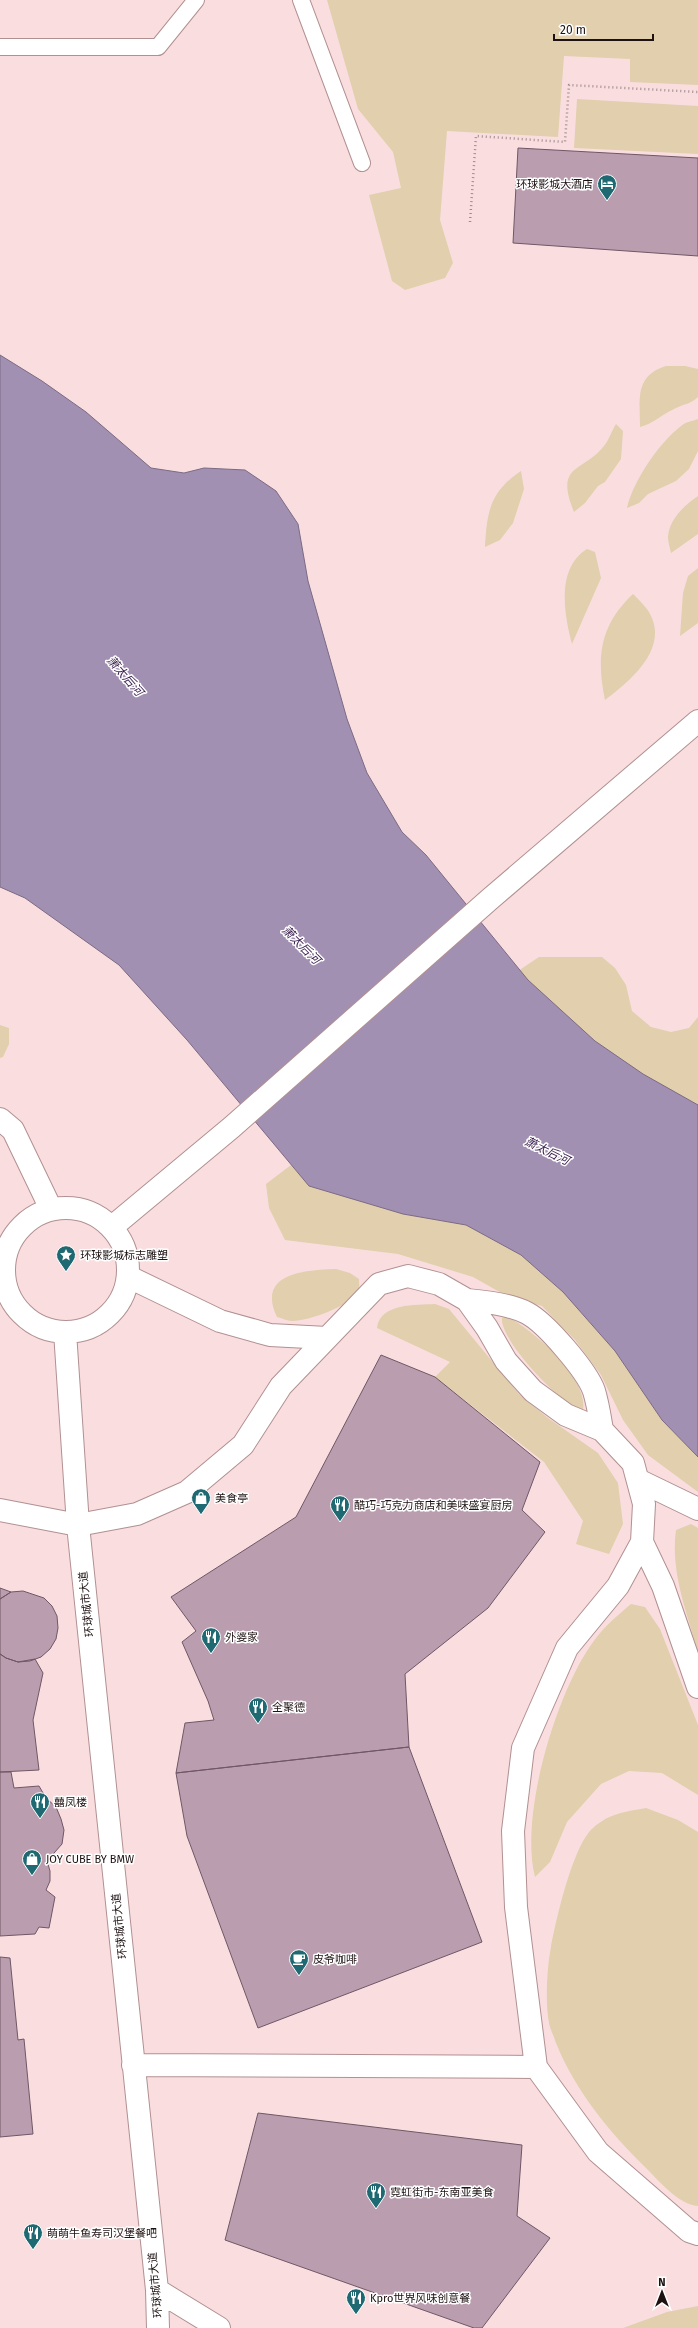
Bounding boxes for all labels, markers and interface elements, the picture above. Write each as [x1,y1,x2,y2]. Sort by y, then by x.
scale bar [554,16,653,42]
text: 20 m [560,23,586,37]
hotel icon: 环球影城大酒店 [596,173,618,201]
place label: 环球影城大酒店 [516,178,593,191]
water label: 萧太后河 [104,653,147,700]
water label: 萧太后河 [279,923,324,968]
water label: 萧太后河 [522,1134,573,1169]
place icon: 环球影城标志雕塑 [55,1244,77,1272]
place label: 环球影城标志雕塑 [80,1249,168,1262]
shop icon: 美食亭 [190,1487,212,1515]
place label: 美食亭 [215,1492,248,1505]
restaurant icon: 酷巧-巧克力商店和美味盛宴厨房 [329,1494,351,1522]
place label: 酷巧-巧克力商店和美味盛宴厨房 [354,1499,512,1512]
street label: 环球城市大道 [77,1570,96,1637]
restaurant icon: 外婆家 [200,1626,222,1654]
place label: 外婆家 [225,1631,258,1644]
restaurant icon: 全聚德 [247,1696,269,1724]
place label: 全聚德 [272,1701,305,1714]
restaurant icon: 囍凤楼 [29,1791,51,1819]
place label: 囍凤楼 [54,1796,87,1809]
shop icon: JOY CUBE BY BMW [21,1848,43,1876]
place label: JOY CUBE BY BMW [46,1853,134,1866]
street label: 环球城市大道 [110,1892,129,1959]
cafe icon: 皮爷咖啡 [288,1948,310,1976]
place label: 皮爷咖啡 [313,1953,357,1966]
restaurant icon: 霓虹街市-东南亚美食 [365,2181,387,2209]
place label: 霓虹街市-东南亚美食 [390,2186,493,2199]
restaurant icon: 萌萌牛鱼寿司汉堡餐吧 [22,2222,44,2250]
place label: 萌萌牛鱼寿司汉堡餐吧 [47,2227,157,2240]
street label: 环球城市大道 [146,2252,165,2318]
north arrow [642,2272,682,2312]
text: N [658,2276,666,2289]
restaurant icon: Kpro世界风味创意餐 [345,2287,367,2315]
place label: Kpro世界风味创意餐 [370,2292,470,2305]

